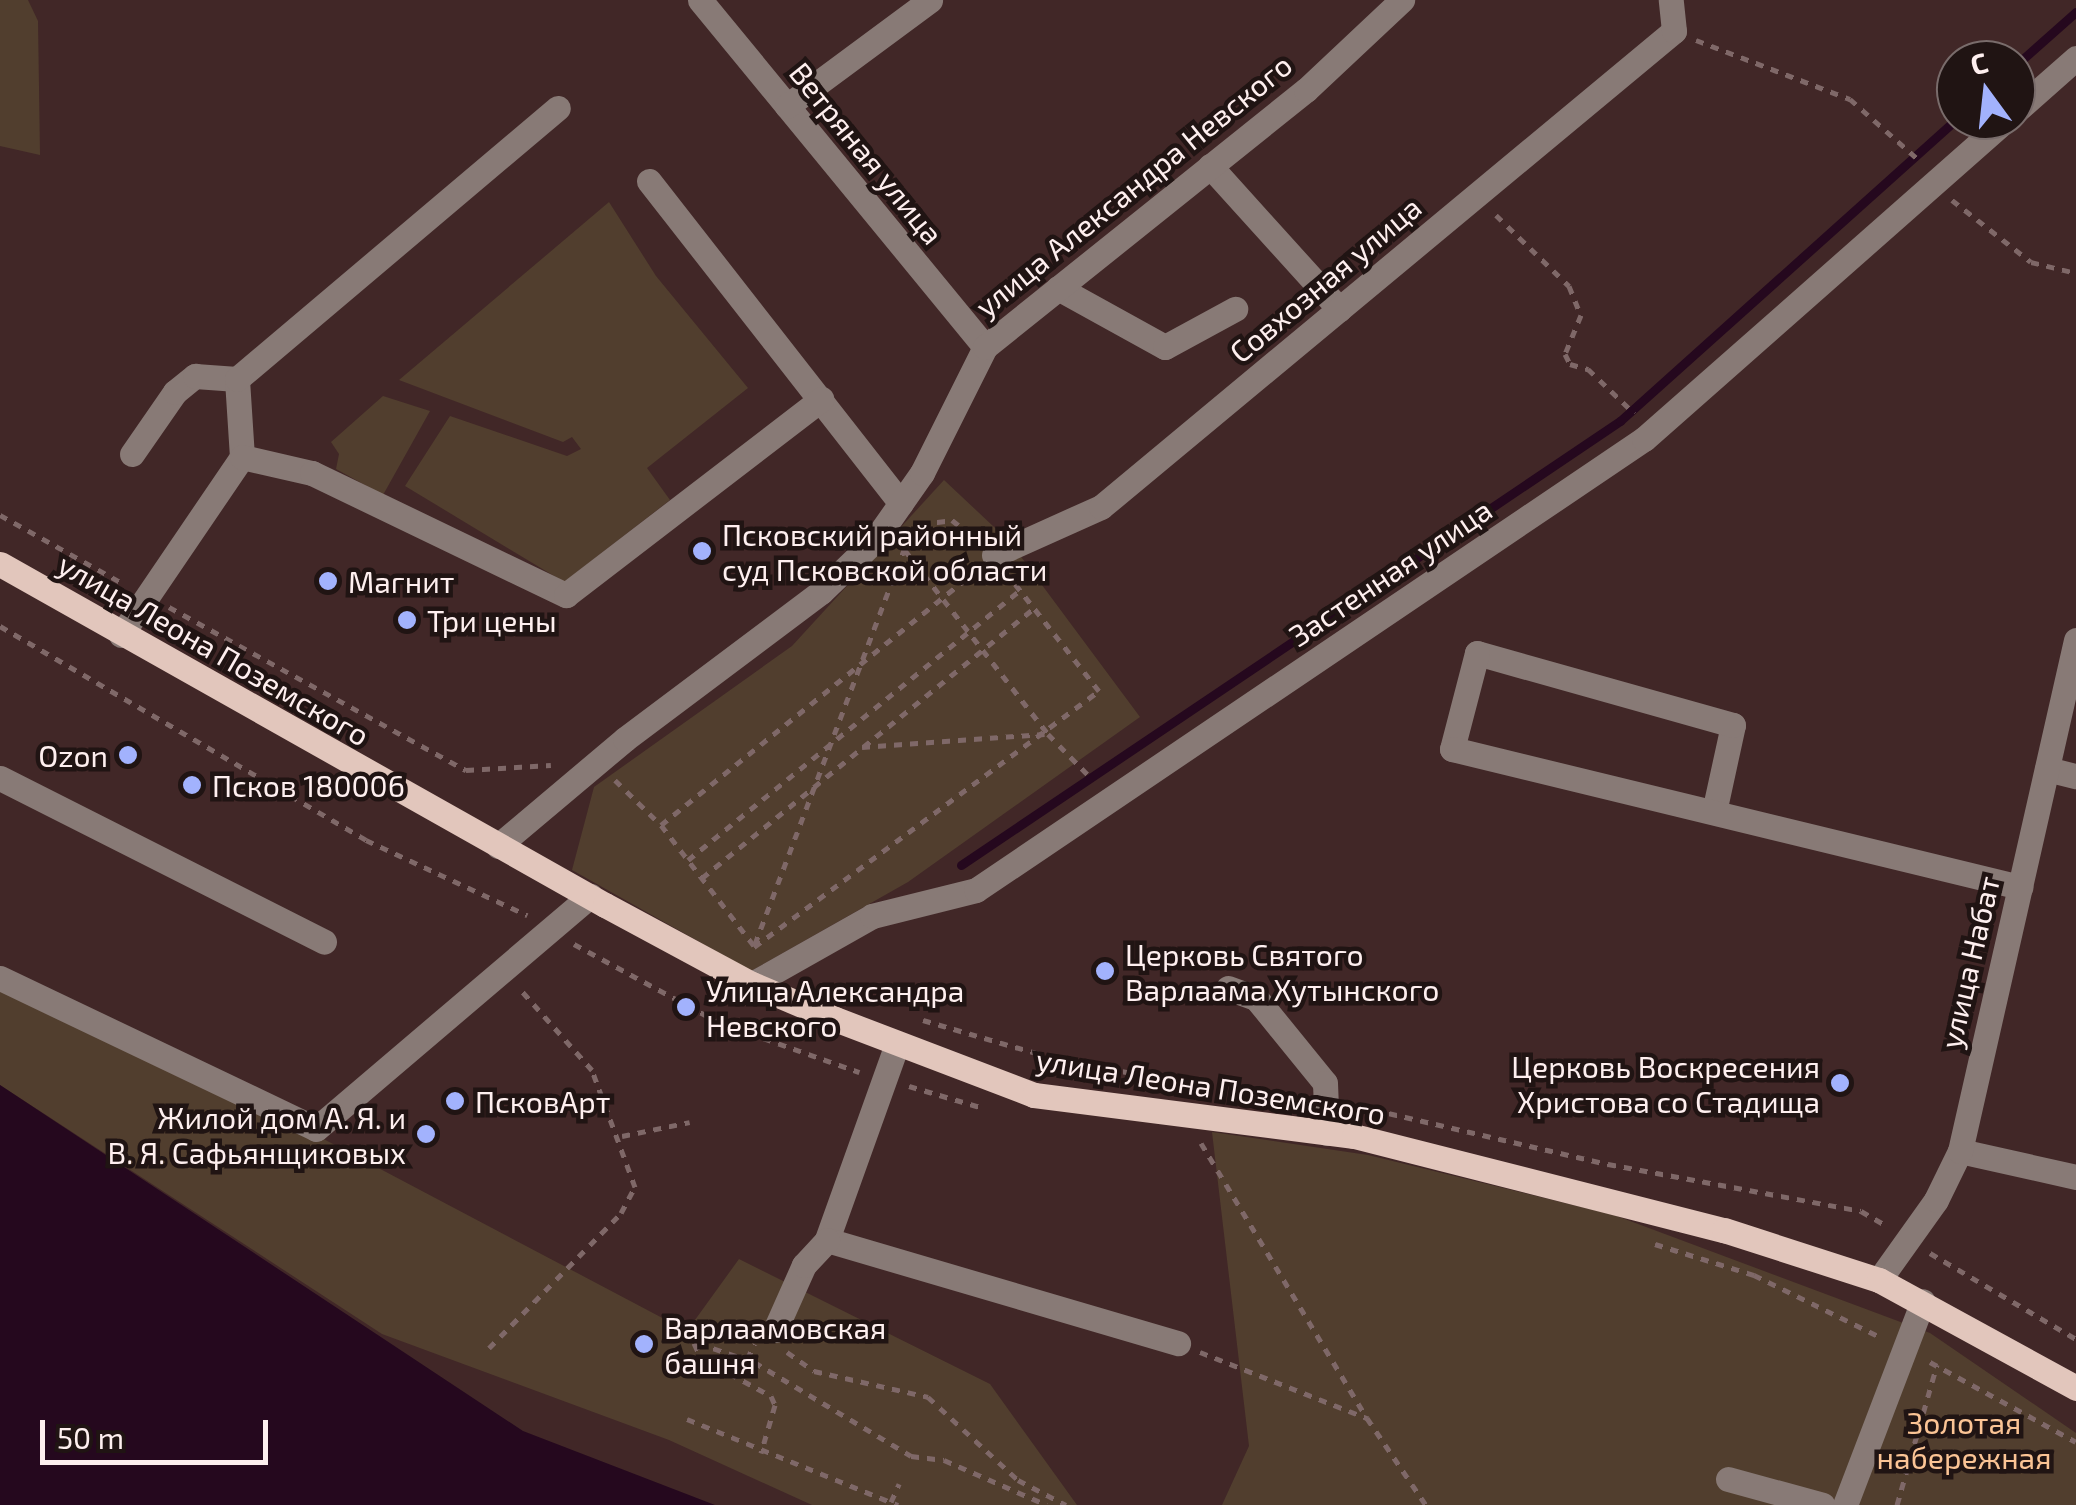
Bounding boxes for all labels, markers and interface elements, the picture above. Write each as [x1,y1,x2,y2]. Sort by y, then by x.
north arrow [1936,40,2036,140]
text: С [1966,44,1991,82]
street label: улица Александра Невского [968,46,1298,324]
street label: Ветряная улица [783,55,951,251]
street label: Совхозная улица [1222,188,1428,370]
street label: Застенная улица [1282,491,1498,653]
place label: Псковский районный суд Псковской области [722,516,1047,586]
marker: Псковский районный суд Псковской области [691,540,713,562]
street label: улица Леона Поземского [52,545,376,753]
place label: Магнит [348,563,454,599]
marker: Магнит [317,570,339,592]
place label: Три цены [427,602,557,638]
marker: Три цены [396,609,418,631]
place label: Ozon [38,737,108,773]
marker: Ozon [117,744,139,766]
place label: Псков 180006 [212,767,405,803]
marker: Псков 180006 [181,774,203,796]
street label: улица Набат [1932,872,2006,1052]
place label: Церковь Святого Варлаама Хутынского [1125,936,1439,1006]
marker: Церковь Святого Варлаама Хутынского [1094,960,1116,982]
place label: Улица Александра Невского [706,972,964,1042]
marker: Улица Александра Невского [675,996,697,1018]
street label: улица Леона Поземского [1034,1041,1388,1131]
place label: Церковь Воскресения Христова со Стадища [1511,1048,1820,1118]
marker: Церковь Воскресения Христова со Стадища [1829,1072,1851,1094]
place label: ПсковАрт [475,1083,610,1119]
marker: ПсковАрт [444,1090,466,1112]
place label: Жилой дом А. Я. и В. Я. Сафьянщиковых [108,1099,406,1170]
marker: Жилой дом А. Я. и В. Я. Сафьянщиковых [415,1123,437,1145]
place label: Варлаамовская башня [664,1309,886,1380]
marker: Варлаамовская башня [633,1333,655,1355]
scale bar [45,1400,272,1462]
park label: Золотая набережная [1877,1404,2051,1474]
text: 50 m [57,1419,124,1455]

